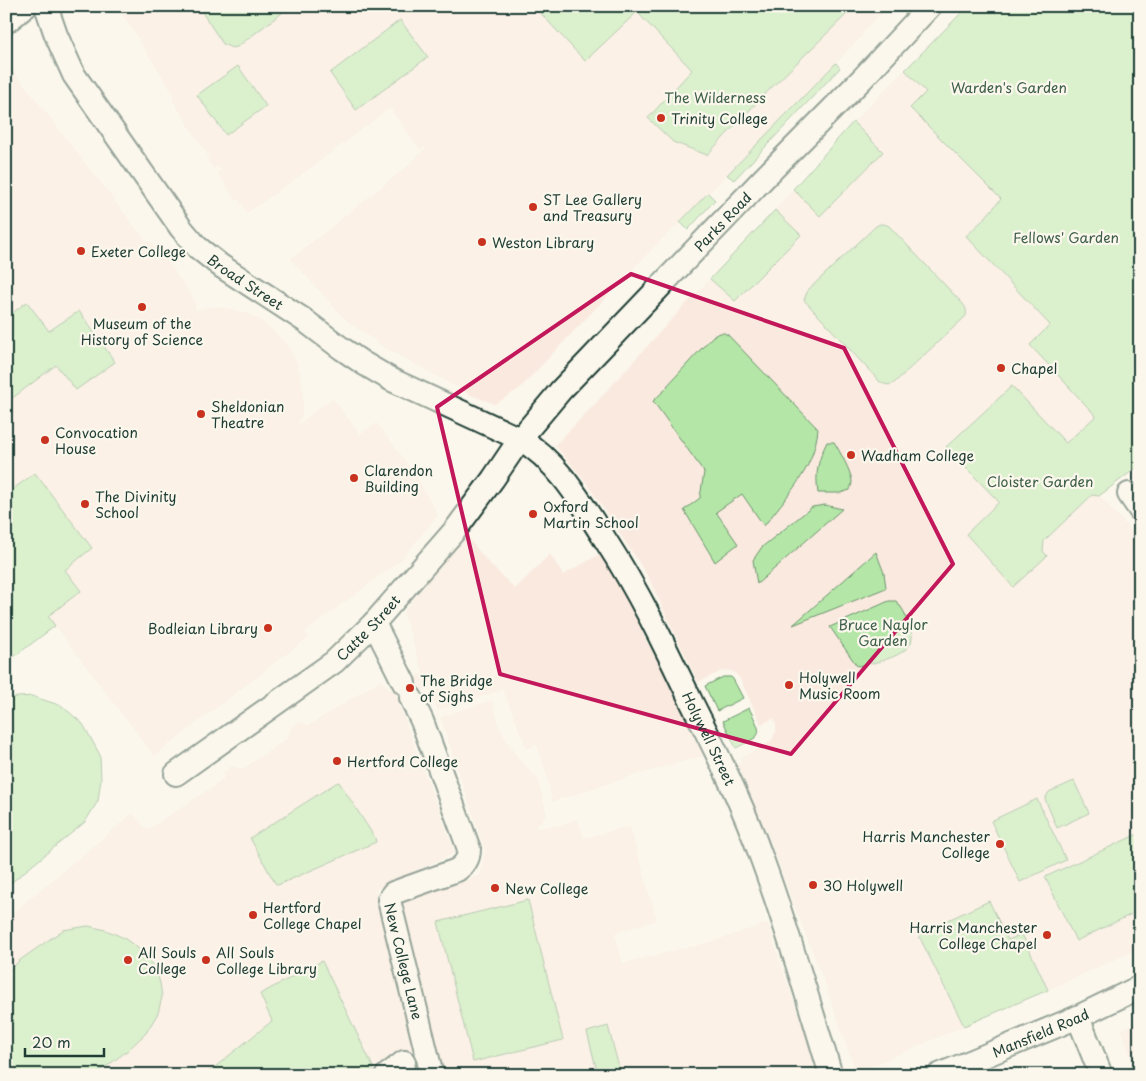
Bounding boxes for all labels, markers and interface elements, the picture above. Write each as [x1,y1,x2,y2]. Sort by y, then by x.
park label: Warden's Garden [951,77,1067,98]
park label: The Wilderness [664,87,766,108]
place label: Trinity College [671,108,768,129]
marker: Trinity College [655,112,667,124]
street label: Parks Road [689,187,756,256]
place label: ST Lee Gallery and Treasury [543,189,642,226]
marker: ST Lee Gallery and Treasury [527,201,539,213]
park label: Fellows' Garden [1013,227,1119,248]
place label: Weston Library [492,232,594,253]
marker: Weston Library [476,236,488,248]
place label: Exeter College [91,241,186,262]
marker: Exeter College [75,245,87,257]
street label: Broad Street [203,249,288,315]
marker: Museum of the History of Science [136,301,148,313]
place label: Museum of the History of Science [81,313,204,350]
place label: Chapel [1011,358,1057,379]
marker: Chapel [995,362,1007,374]
place label: Sheldonian Theatre [211,396,284,433]
marker: Sheldonian Theatre [195,408,207,420]
place label: Convocation House [55,422,138,459]
marker: Convocation House [39,434,51,446]
place label: Wadham College [861,445,975,466]
marker: Wadham College [845,449,857,461]
place label: Clarendon Building [364,460,433,497]
park label: Cloister Garden [987,471,1093,492]
marker: Clarendon Building [348,472,360,484]
place label: The Divinity School [95,486,177,523]
place label: Oxford Martin School [543,496,639,533]
marker: The Divinity School [79,498,91,510]
marker: Oxford Martin School [527,508,539,520]
street label: Catte Street [331,590,405,665]
park label: Bruce Naylor Garden [838,614,928,651]
place label: Bodleian Library [148,618,258,639]
marker: Bodleian Library [262,622,274,634]
place label: Holywell Music Room [799,667,880,704]
place label: The Bridge of Sighs [420,670,493,707]
marker: Holywell Music Room [783,679,795,691]
marker: The Bridge of Sighs [404,682,416,694]
street label: Holywell Street [677,688,741,789]
place label: Hertford College [347,751,458,772]
marker: Hertford College [331,755,343,767]
place label: Harris Manchester College [863,826,990,863]
marker: Harris Manchester College [994,838,1006,850]
place label: 30 Holywell [823,875,903,896]
place label: New College [505,878,589,899]
marker: 30 Holywell [807,879,819,891]
marker: New College [489,882,501,894]
place label: Hertford College Chapel [263,897,362,934]
street label: New College Lane [380,900,428,1022]
marker: Hertford College Chapel [247,909,259,921]
place label: Harris Manchester College Chapel [910,917,1037,954]
marker: Harris Manchester College Chapel [1041,929,1053,941]
place label: All Souls College [138,942,196,979]
place label: All Souls College Library [216,942,317,979]
marker: All Souls College [122,954,134,966]
marker: All Souls College Library [200,954,212,966]
street label: Mansfield Road [989,1003,1092,1062]
scale bar [25,1026,104,1058]
text: 20 m [32,1030,71,1053]

